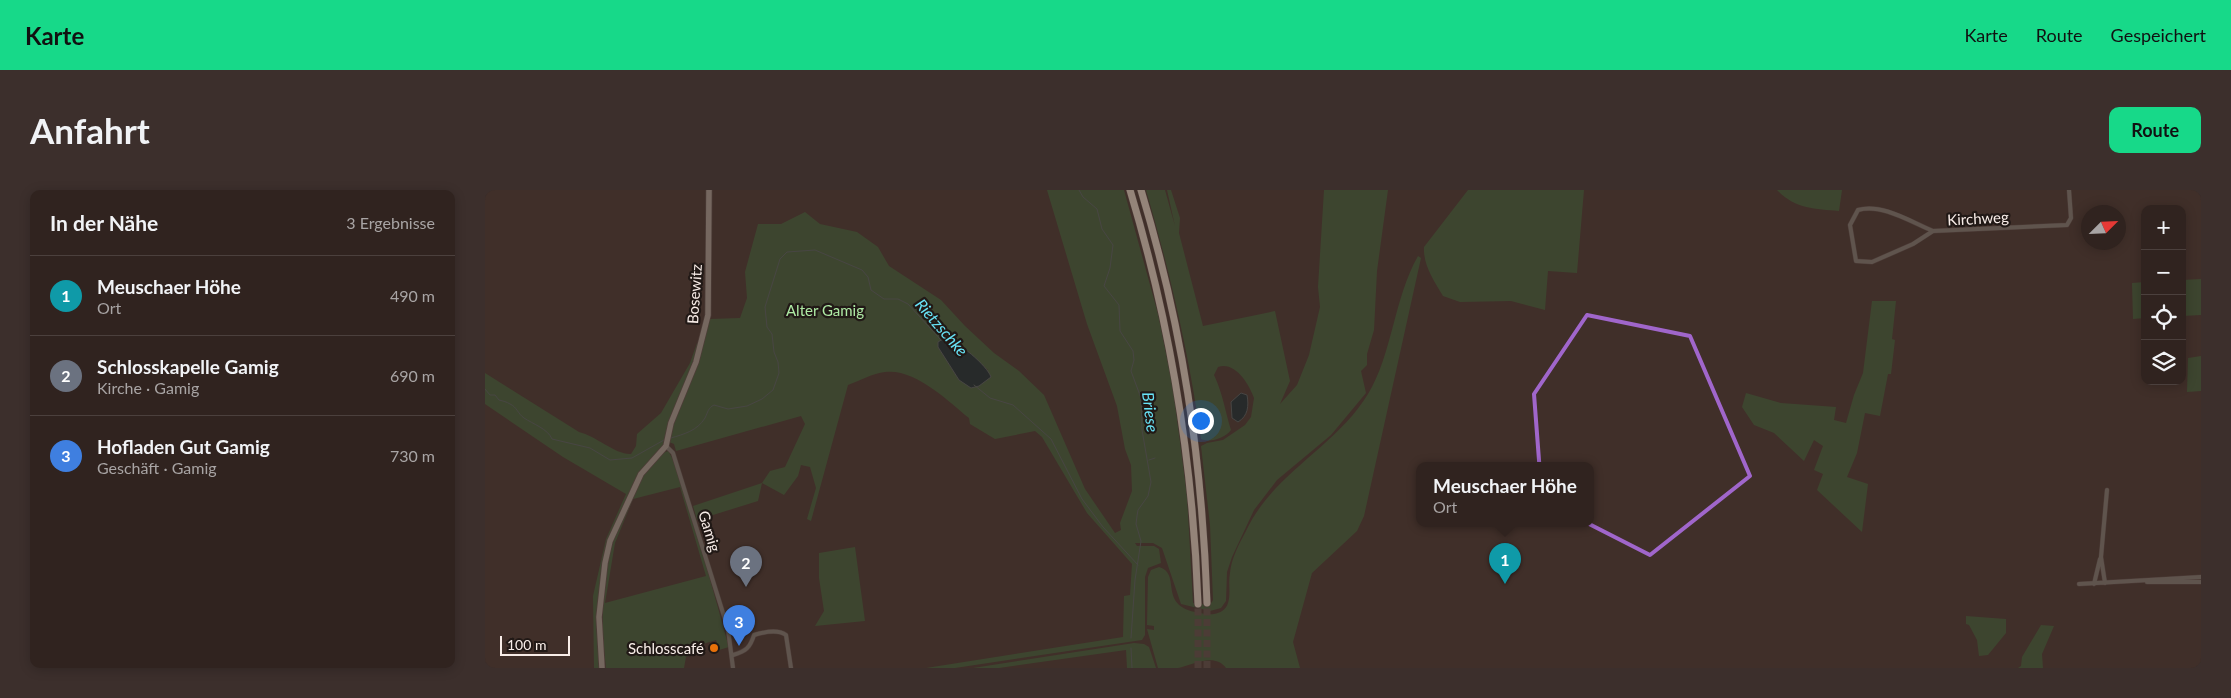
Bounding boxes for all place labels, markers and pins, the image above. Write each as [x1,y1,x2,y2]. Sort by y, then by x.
pin: 1 [1489,543,1521,584]
pin: 2 [730,546,762,587]
pin: 3 [723,605,755,646]
place label: Schlosscafé [628,639,704,657]
marker: Schlosscafé [708,642,720,654]

